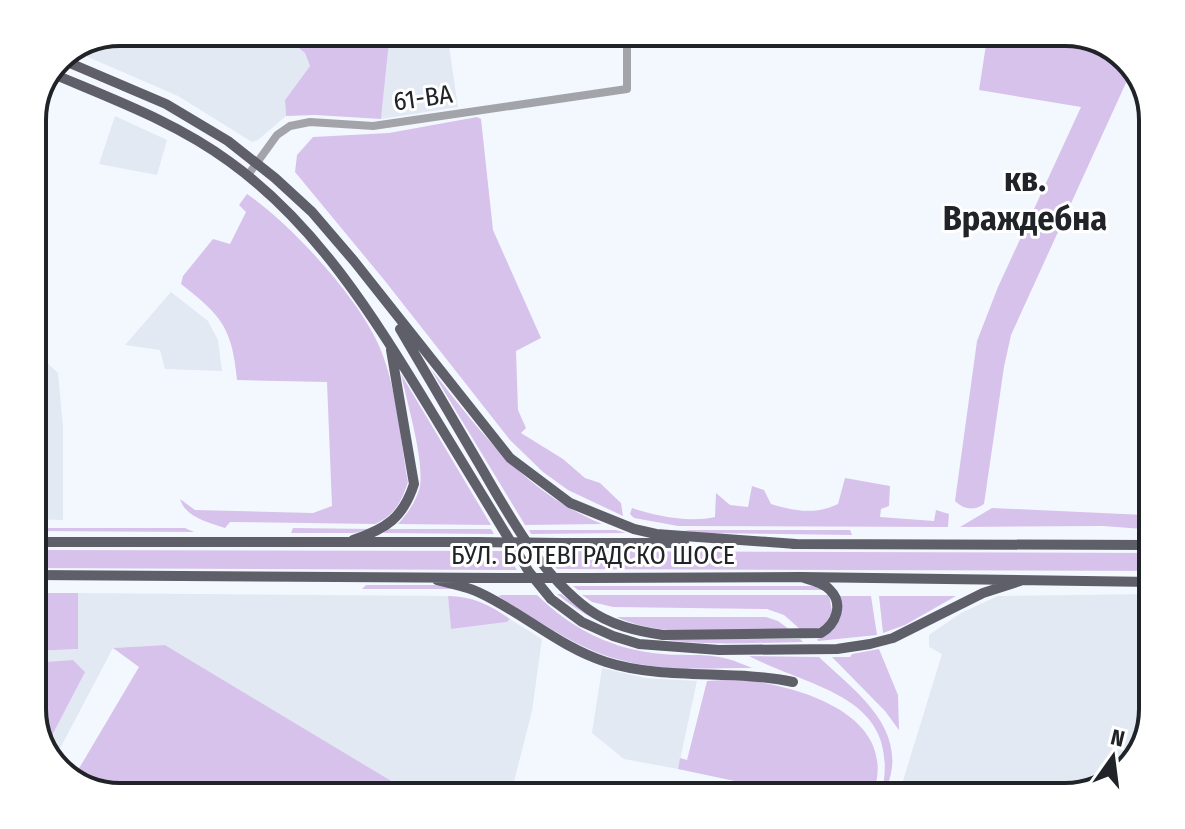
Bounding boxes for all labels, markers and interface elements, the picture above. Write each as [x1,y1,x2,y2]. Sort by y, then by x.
street label: 61-ВА [392,78,455,117]
district label: кв. Враждебна [943,159,1107,239]
street label: БУЛ. БОТЕВГРАДСКО ШОСЕ [451,540,735,571]
north arrow [1073,717,1153,797]
text: N [1108,723,1127,753]

